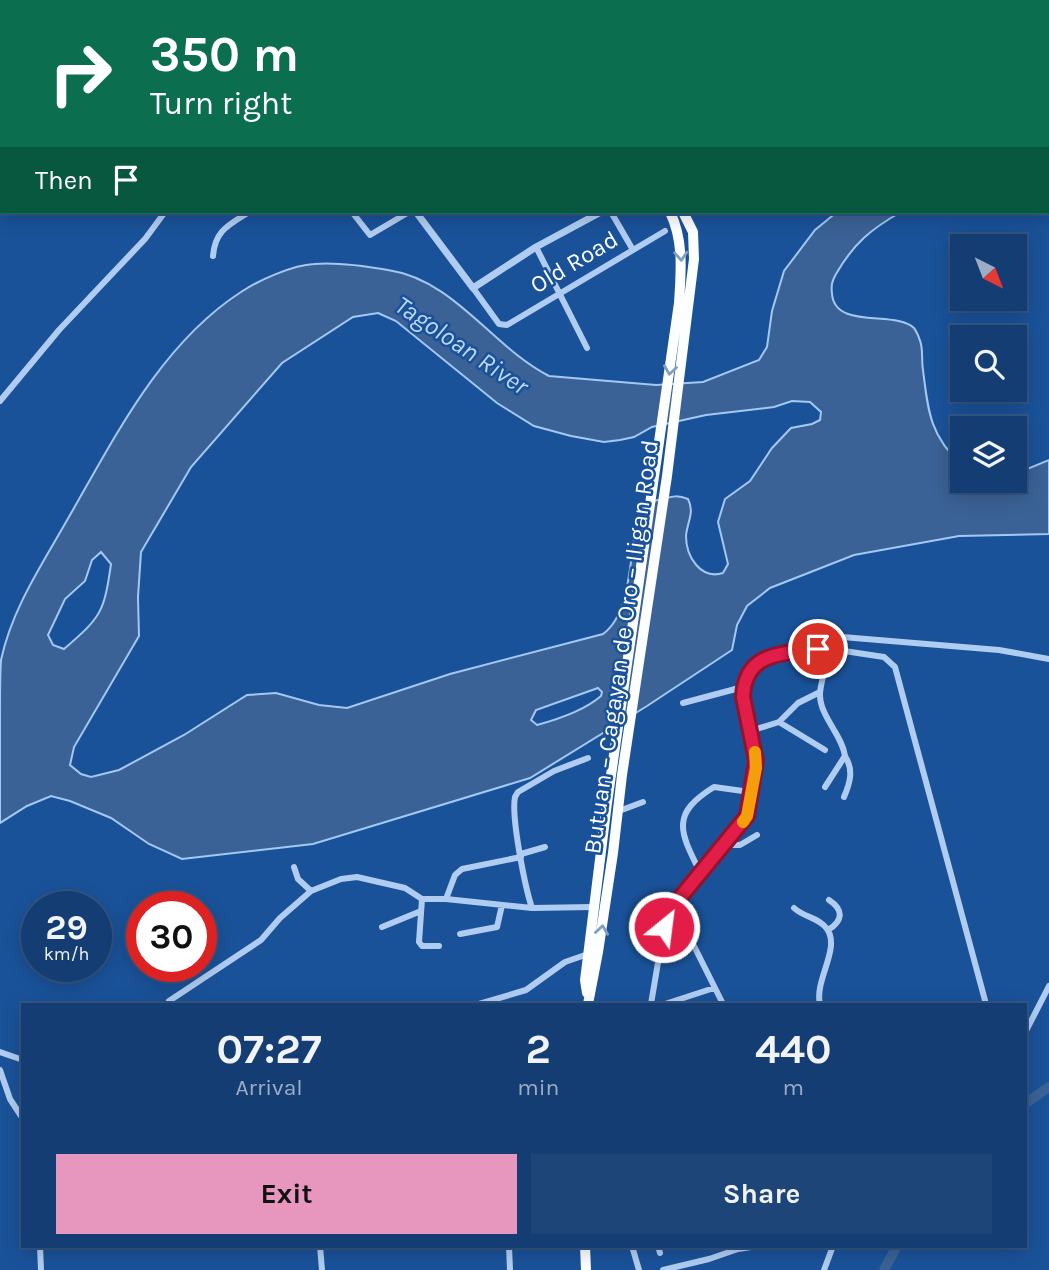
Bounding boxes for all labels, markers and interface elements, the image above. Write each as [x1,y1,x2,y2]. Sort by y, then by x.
text: 350 m [150,26,299,83]
icon: right [35,28,126,119]
text: Turn right [150,85,292,122]
icon: arrive [107,161,145,199]
text: Then [35,165,93,196]
street label: Old Road [525,225,623,299]
north arrow [950,234,1027,312]
map controls [950,234,1027,493]
one-way arrow [673,251,688,262]
water label: Tagoloan River [389,289,536,402]
button: search [950,325,1027,402]
one-way arrow [662,365,677,376]
button: layers [950,416,1027,493]
street label: Butuan – Cagayan de Oro – Iligan Road [578,438,664,856]
pin [788,619,848,679]
icon: arrive [799,630,837,668]
position arrow [627,890,701,964]
speed limit sign: 30 [126,891,217,982]
text: 29 [45,907,88,948]
one-way arrow [594,924,609,936]
text: km/h [44,943,89,965]
text: 07:27 [217,1024,322,1074]
text: 2 [526,1024,551,1074]
text: 440 [755,1024,831,1074]
text: Arrival [235,1074,303,1101]
text: min [517,1074,559,1101]
text: m [782,1074,804,1101]
button: Exit [56,1154,517,1234]
button: Share [531,1154,992,1234]

